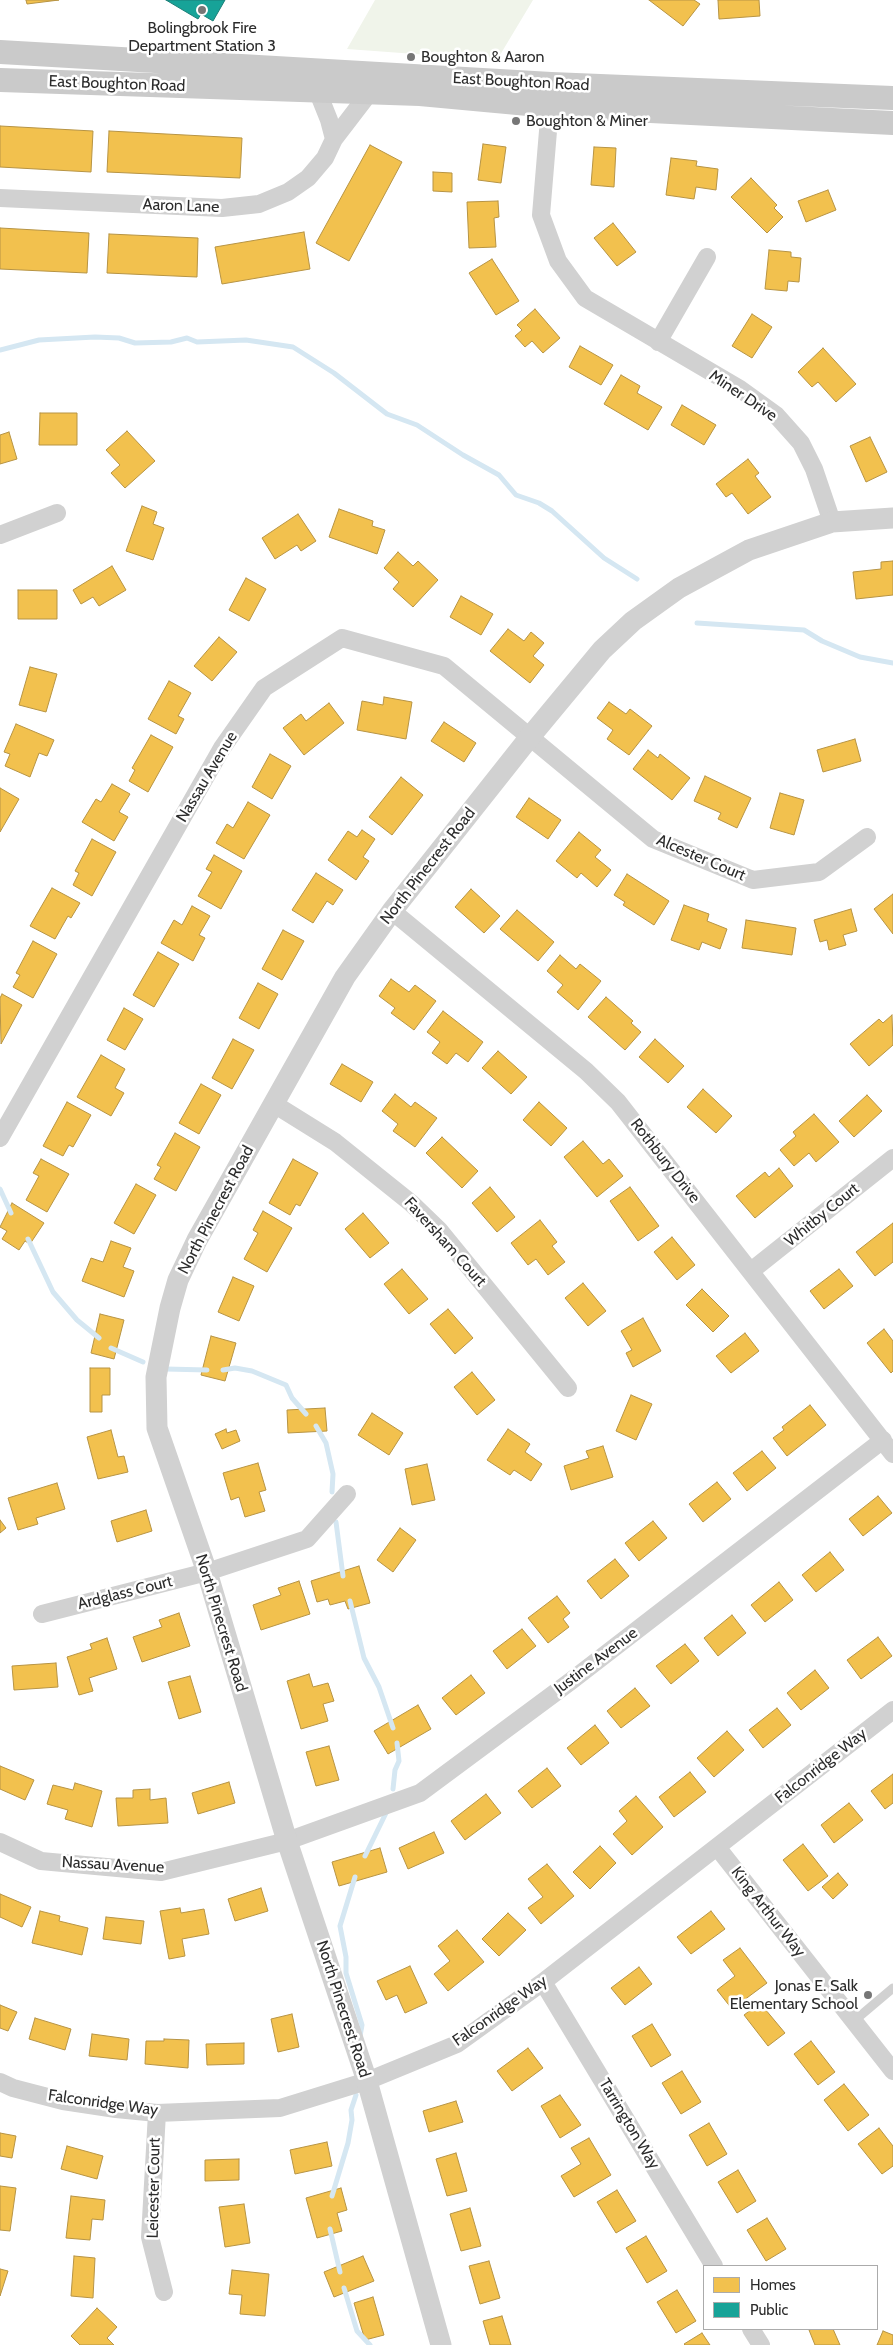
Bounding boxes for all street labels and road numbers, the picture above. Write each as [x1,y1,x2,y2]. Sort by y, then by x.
street label: East Boughton Road [452,69,590,95]
street label: East Boughton Road [48,72,186,96]
street label: Aaron Lane [142,195,220,217]
street label: Miner Drive [705,366,781,426]
street label: Nassau Avenue [172,728,242,826]
street label: North Pinecrest Road [376,804,480,928]
street label: Alcester Court [654,831,748,885]
street label: Rothbury Drive [626,1115,704,1207]
street label: North Pinecrest Road [174,1142,258,1278]
street label: Whitby Court [781,1179,863,1251]
street label: Faversham Court [400,1193,490,1291]
street label: North Pinecrest Road [191,1552,251,1694]
street label: Ardglass Court [76,1572,174,1614]
street label: Justine Avenue [551,1623,641,1699]
street label: Falconridge Way [771,1724,871,1808]
street label: Nassau Avenue [61,1853,165,1877]
street label: King Arthur Way [727,1863,809,1961]
street label: North Pinecrest Road [312,1938,374,2080]
street label: Falconridge Way [449,1971,551,2051]
street label: Tarrington Way [594,2075,664,2173]
street label: Falconridge Way [47,2086,159,2120]
street label: Leicester Court [144,2137,164,2239]

